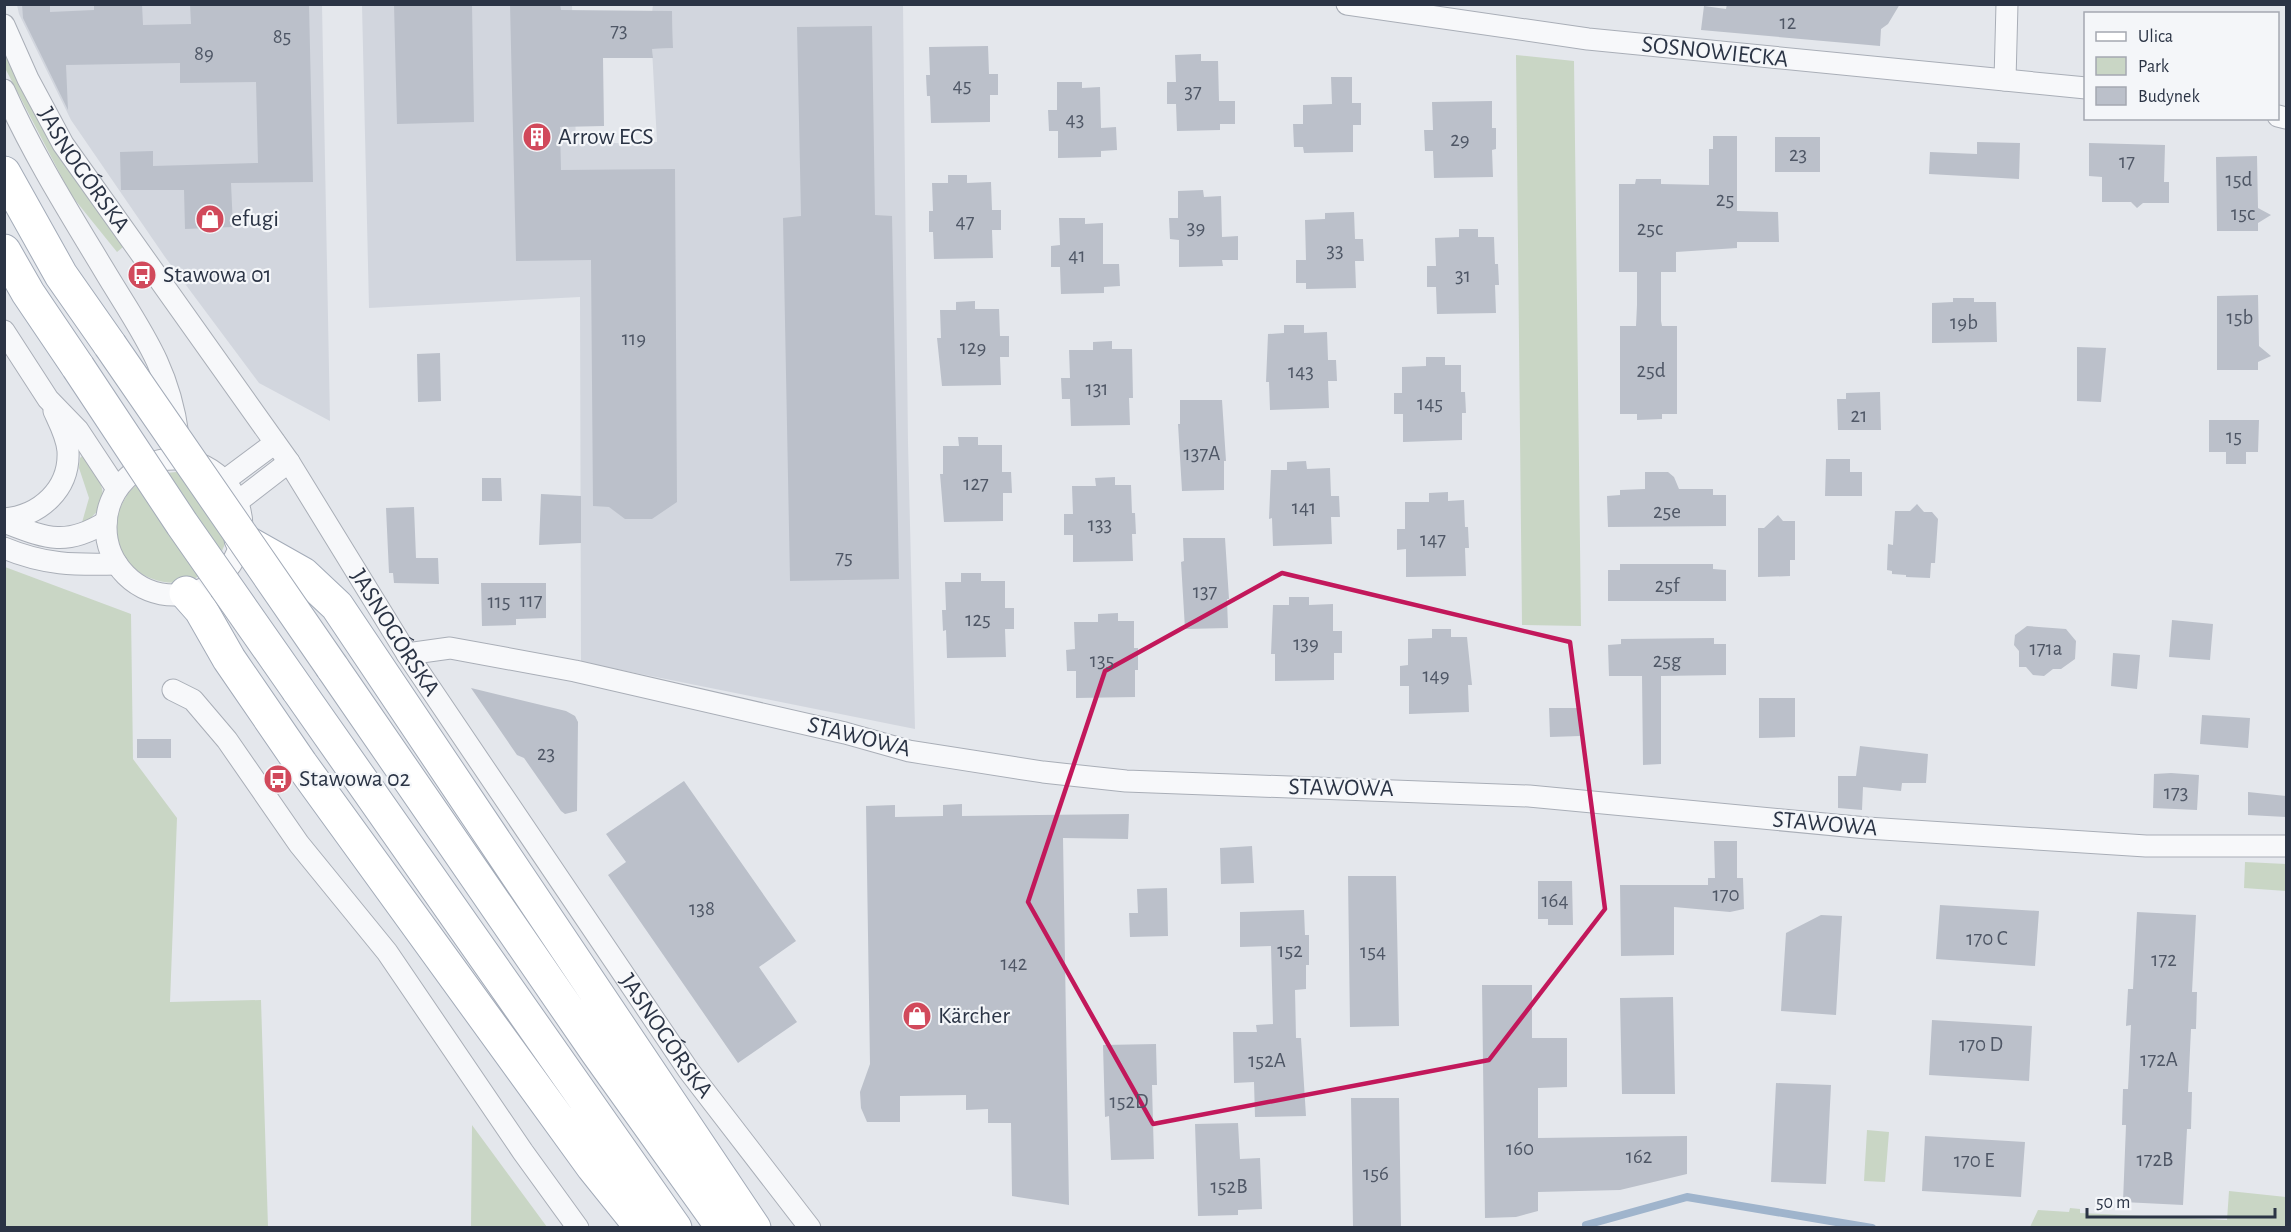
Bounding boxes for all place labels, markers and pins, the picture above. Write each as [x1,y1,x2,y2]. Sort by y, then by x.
building icon: Arrow ECS [521,121,553,153]
place label: Arrow ECS [558,125,654,149]
shop icon: efugi [194,203,226,235]
place label: efugi [231,207,279,231]
bus stop icon: Stawowa 01 [126,259,158,291]
place label: Stawowa 01 [163,263,272,287]
bus stop icon: Stawowa 02 [262,763,294,795]
place label: Stawowa 02 [299,767,411,791]
shop icon: Kärcher [901,1000,933,1032]
place label: Kärcher [938,1004,1010,1028]

